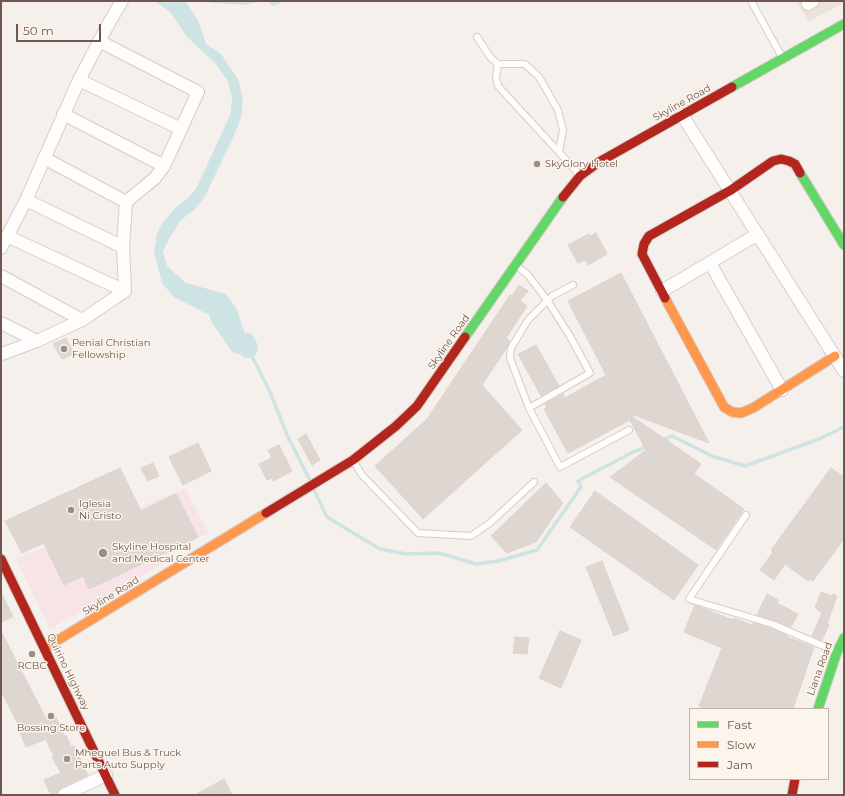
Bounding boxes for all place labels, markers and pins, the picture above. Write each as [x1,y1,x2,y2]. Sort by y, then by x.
place label: SkyGlory Hotel [545,158,618,170]
marker: SkyGlory Hotel [532,159,542,169]
place label: Penial Christian Fellowship [72,337,151,360]
marker: Penial Christian Fellowship [59,344,69,354]
place label: Iglesia Ni Cristo [79,498,121,522]
marker: Iglesia Ni Cristo [66,505,76,515]
place label: Skyline Hospital and Medical Center [112,541,210,564]
marker: Skyline Hospital and Medical Center [97,547,109,559]
marker: RCBC [27,649,37,659]
place label: RCBC [18,660,46,672]
marker: Bossing Store [46,711,56,721]
place label: Bossing Store [17,722,85,734]
place label: Mheguel Bus & Truck Parts Auto Supply [75,747,181,770]
marker: Mheguel Bus & Truck Parts Auto Supply [62,754,72,764]

